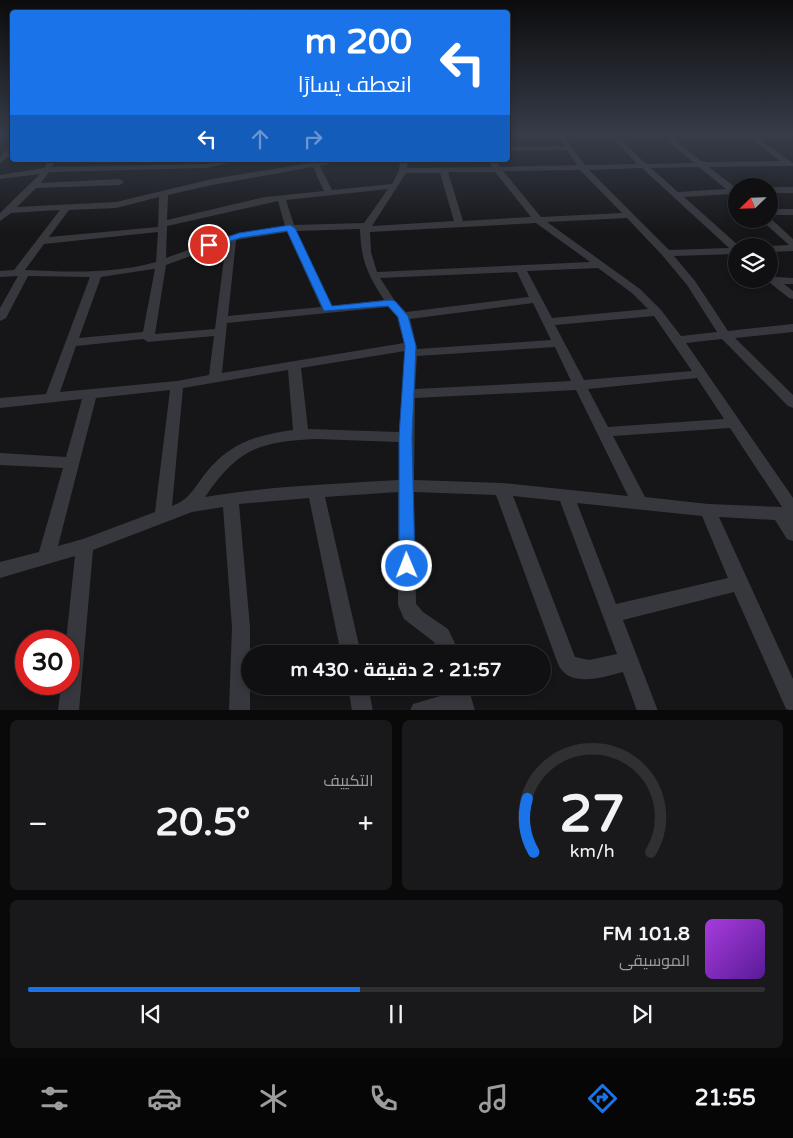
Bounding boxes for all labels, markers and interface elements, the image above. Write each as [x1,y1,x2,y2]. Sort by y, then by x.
text: 200 m [305,21,412,63]
icon: left [430,30,495,95]
text: انعطف يسارًا [298,72,412,98]
icon: left [193,125,221,153]
icon: ahead [246,125,274,153]
icon: right [299,125,327,153]
north arrow [728,178,778,228]
map controls [728,178,778,288]
pin [188,224,230,266]
icon: arrive [195,231,223,259]
button: layers [728,238,778,288]
position arrow [380,539,432,591]
speed limit sign: 30 [15,630,80,695]
text: 21:57 · 2 دقيقة · 430 m [290,659,502,681]
text: التكييف [323,771,374,791]
text: 27 [560,783,625,846]
text: 20.5° [155,800,250,846]
text: − [28,807,48,841]
text: + [358,807,373,841]
text: km/h [570,841,615,862]
text: 101.8 FM [603,923,690,945]
text: الموسيقى [619,951,690,971]
icon: previous [137,1000,165,1028]
icon: pause [382,1000,410,1028]
icon: next [628,1000,656,1028]
icon: filters [37,1081,72,1116]
icon: car [147,1081,182,1116]
icon: climate [256,1081,291,1116]
icon: phone [366,1081,401,1116]
icon: music [476,1081,511,1116]
icon: directions [585,1081,620,1116]
text: 21:55 [695,1085,756,1111]

